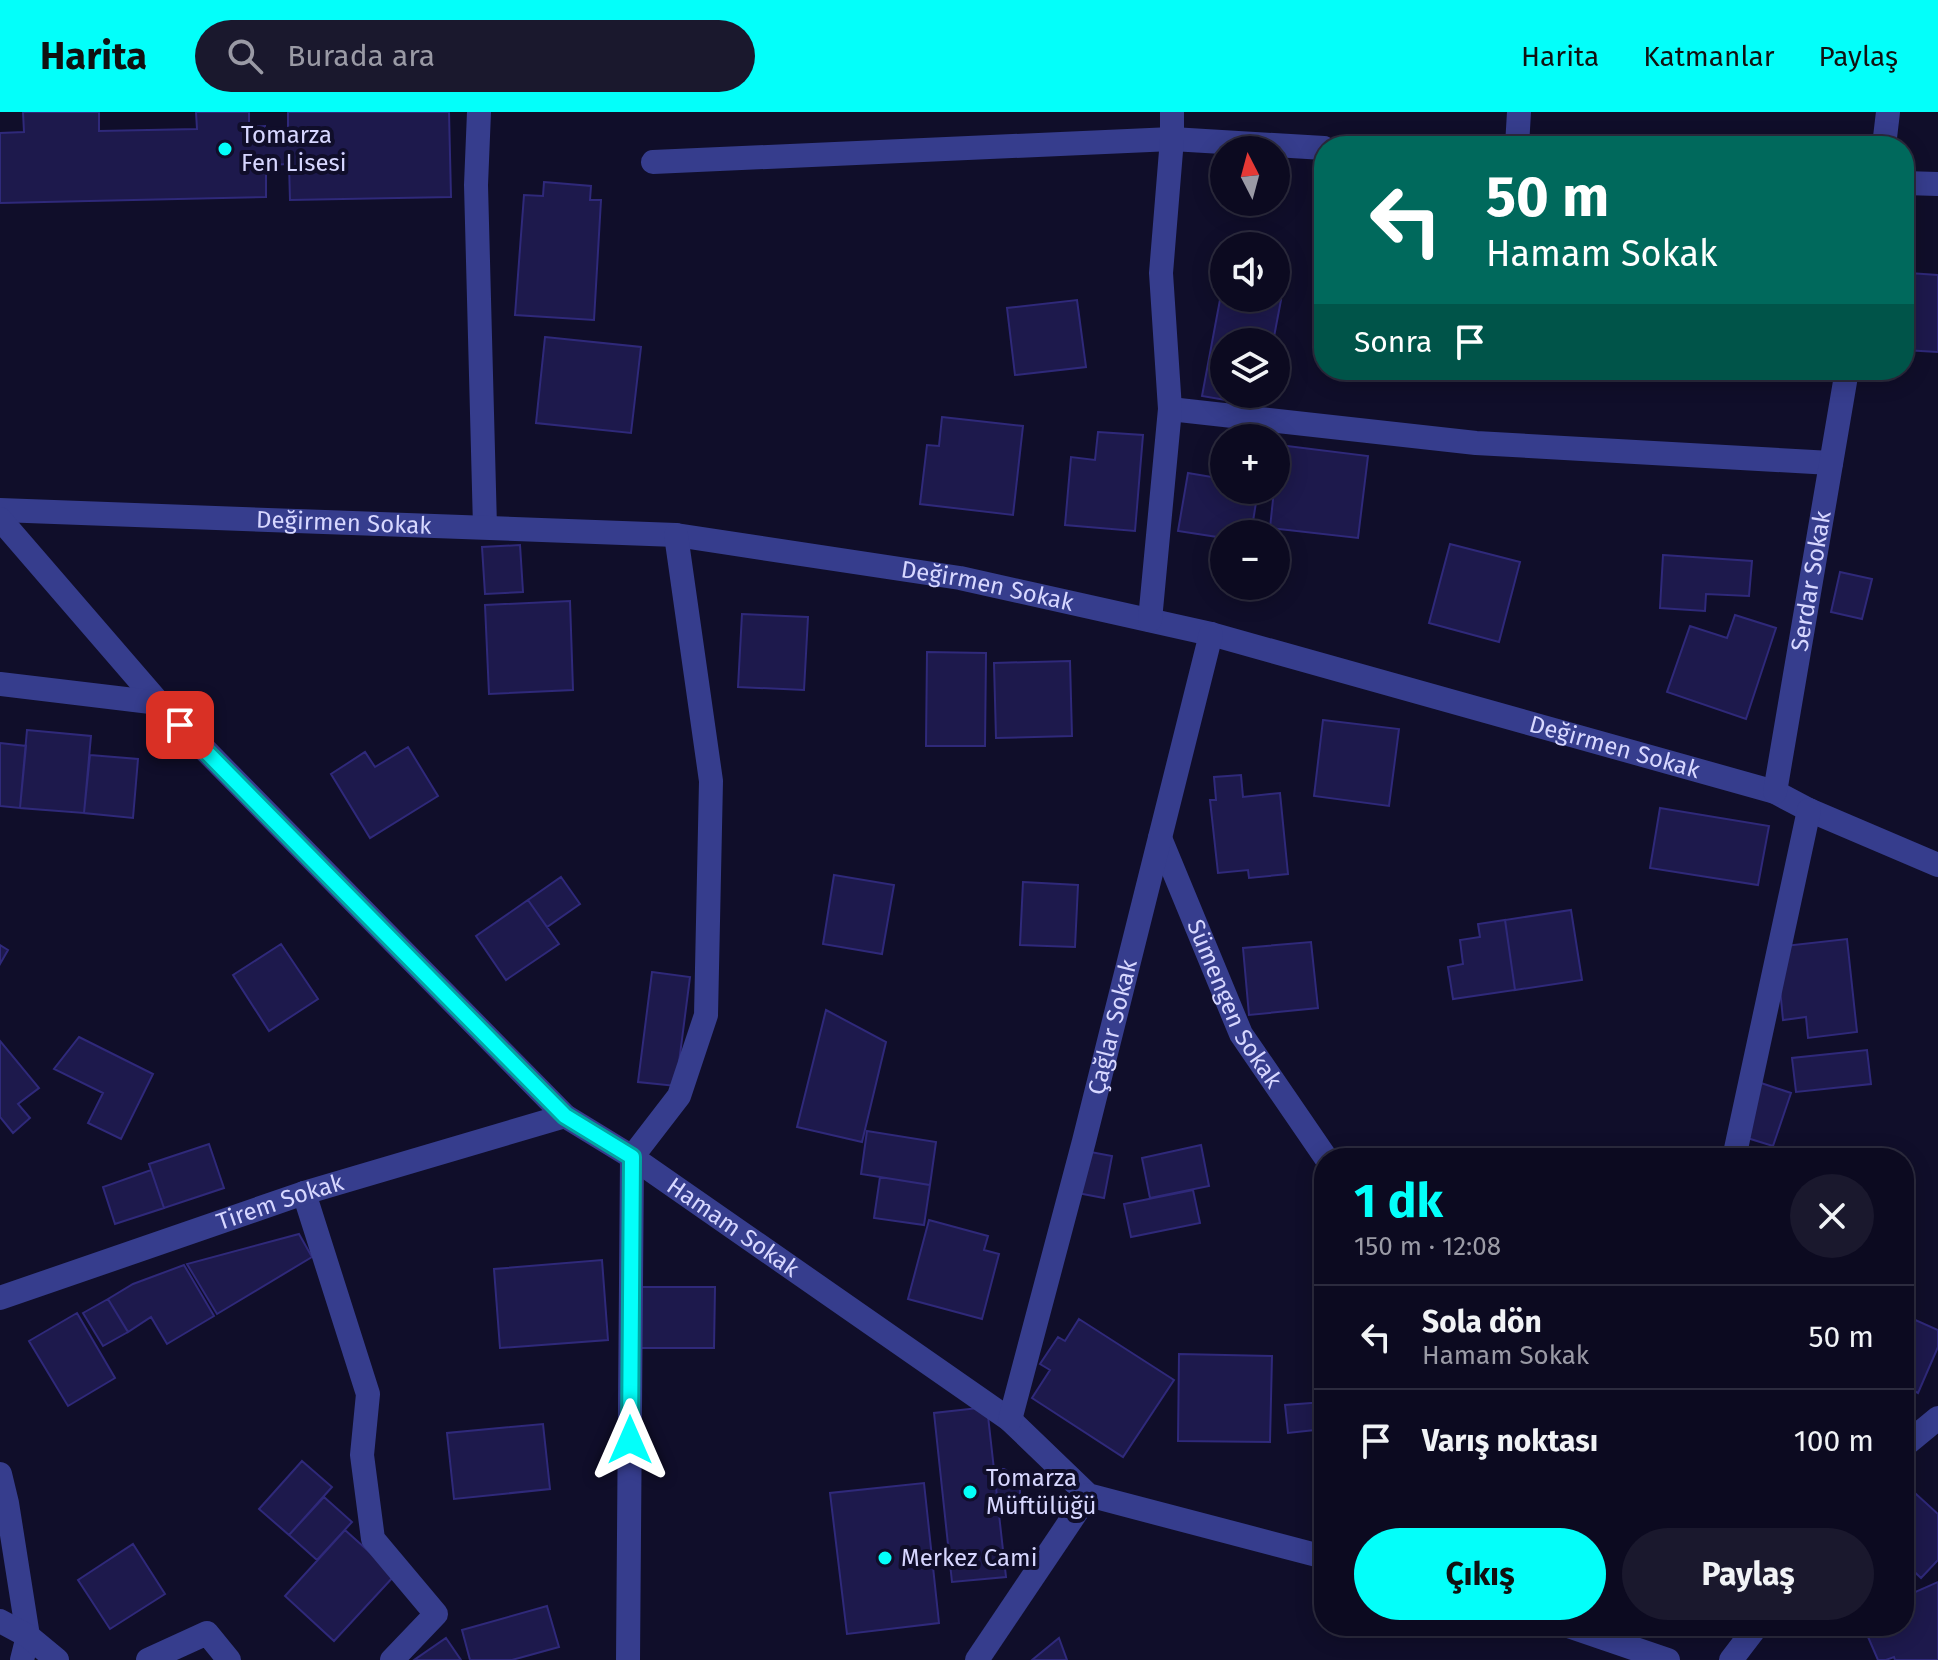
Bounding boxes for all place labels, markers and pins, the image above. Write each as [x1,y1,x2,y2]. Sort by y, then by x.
place label: Tomarza Fen Lisesi [241,121,346,177]
marker: Tomarza Fen Lisesi [216,140,234,158]
pin [146,691,214,759]
place label: Tomarza Müftülüğü [986,1464,1097,1520]
marker: Tomarza Müftülüğü [961,1483,979,1501]
place label: Merkez Cami [901,1544,1037,1572]
marker: Merkez Cami [876,1549,894,1567]

